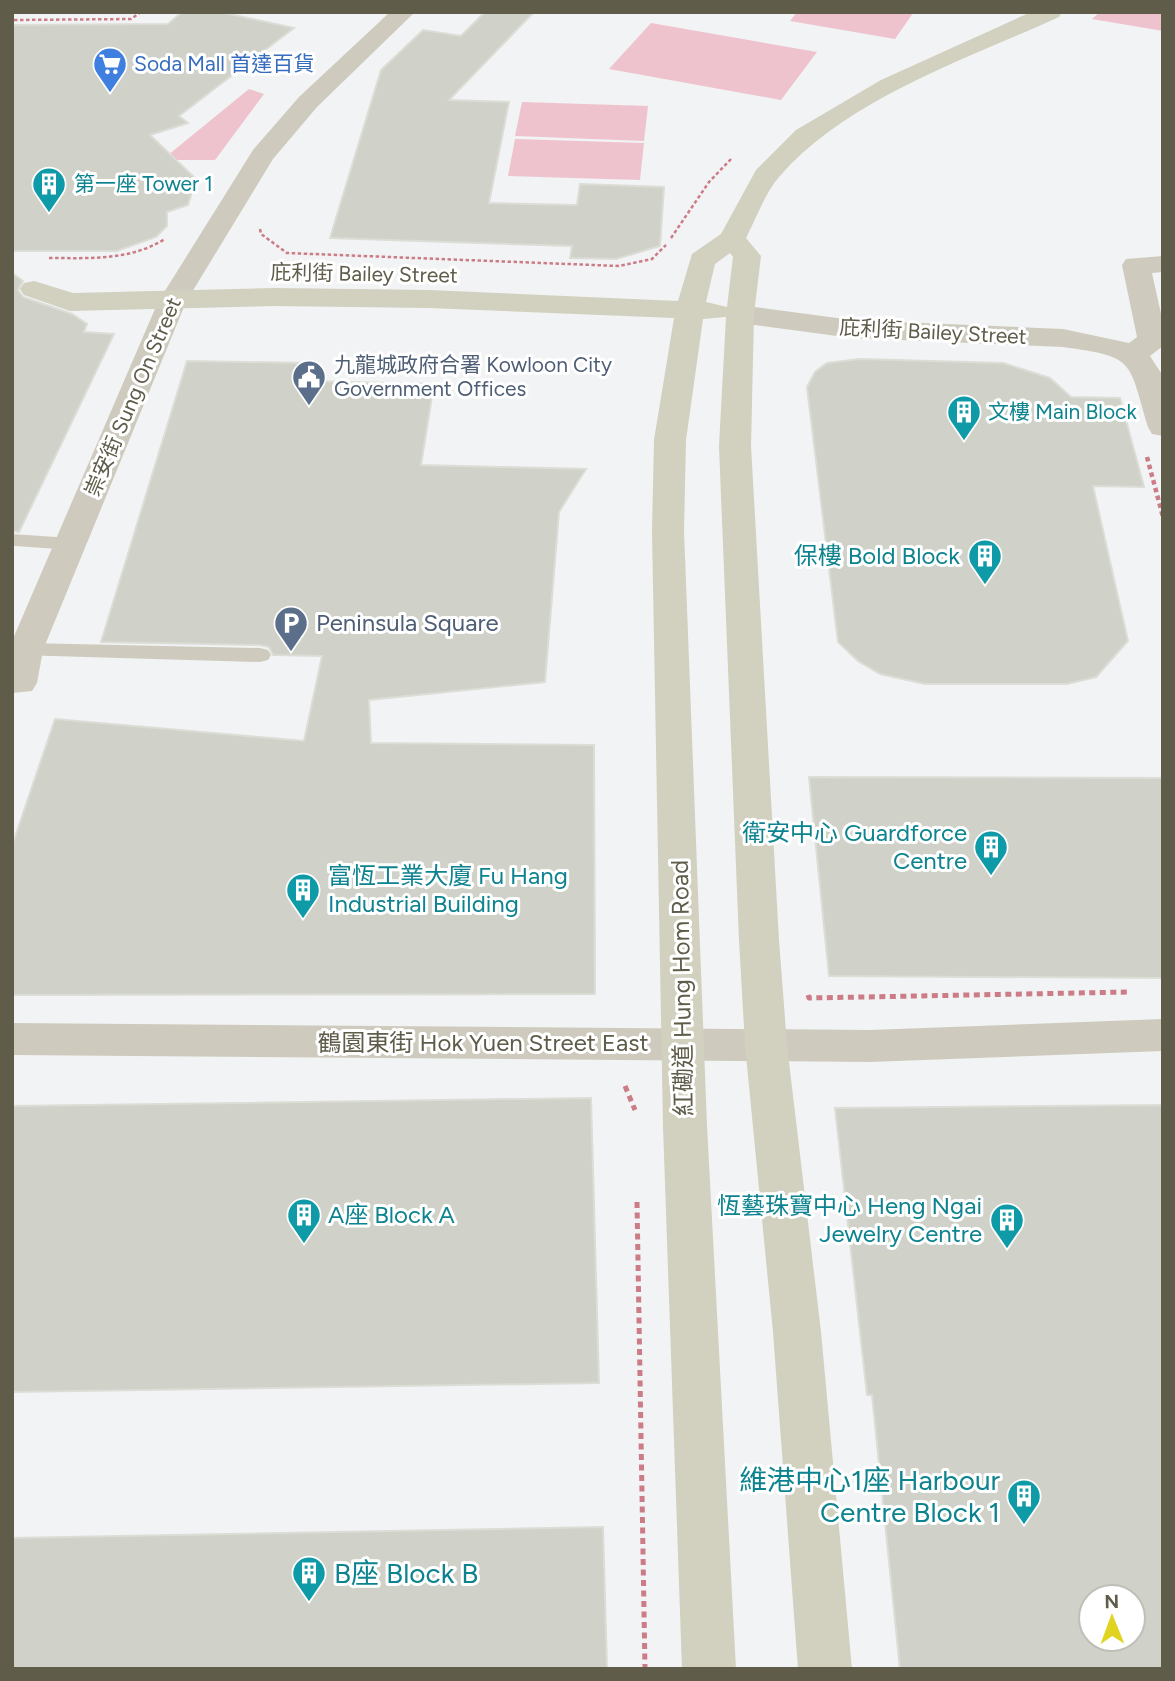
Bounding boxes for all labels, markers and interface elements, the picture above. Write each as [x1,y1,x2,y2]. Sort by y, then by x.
supermarket icon: Soda Mall 首達百貨 [91,45,129,94]
place label: Soda Mall 首達百貨 [134,51,314,76]
building icon: 第一座 Tower 1 [30,165,68,214]
place label: 第一座 Tower 1 [74,171,213,196]
street label: 庇利街 Bailey Street [270,259,458,288]
street label: 崇安街 Sung On Street [79,293,186,500]
street label: 庇利街 Bailey Street [839,314,1027,349]
place label: 九龍城政府合署 Kowloon City Government Offices [334,352,612,401]
public building icon: 九龍城政府合署 Kowloon City Government Offices [290,358,328,407]
building icon: 文樓 Main Block [945,393,983,442]
place label: 文樓 Main Block [988,399,1137,424]
building icon: 保樓 Bold Block [966,537,1004,586]
place label: 保樓 Bold Block [794,541,960,570]
parking icon: Peninsula Square [272,604,310,653]
place label: Peninsula Square [316,608,499,637]
place label: 衛安中心 Guardforce Centre [742,818,967,875]
building icon: 衛安中心 Guardforce Centre [972,828,1010,877]
street label: 紅磡道 Hung Hom Road [665,860,698,1116]
place label: 富恆工業大廈 Fu Hang Industrial Building [328,861,568,918]
building icon: 富恆工業大廈 Fu Hang Industrial Building [284,871,322,920]
street label: 鶴園東街 Hok Yuen Street East [318,1028,648,1057]
place label: 恆藝珠寶中心 Heng Ngai Jewelry Centre [717,1191,982,1248]
building icon: A座 Block A [285,1196,323,1245]
place label: A座 Block A [328,1200,456,1229]
building icon: 恆藝珠寶中心 Heng Ngai Jewelry Centre [988,1201,1026,1250]
place label: 維港中心1座 Harbour Centre Block 1 [739,1463,1001,1529]
building icon: 維港中心1座 Harbour Centre Block 1 [1005,1477,1043,1526]
building icon: B座 Block B [290,1554,328,1603]
place label: B座 Block B [334,1556,478,1590]
north arrow [1077,1583,1147,1653]
text: N [1104,1590,1119,1613]

